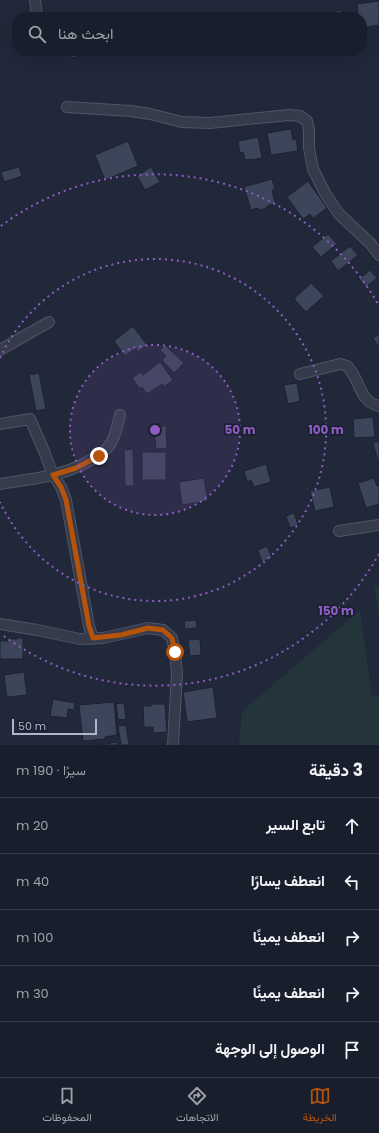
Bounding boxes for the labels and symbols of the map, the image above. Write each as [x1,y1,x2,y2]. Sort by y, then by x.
text: 50 m [225,421,256,438]
text: 100 m [308,421,344,438]
centre of rings [148,423,162,437]
route end [90,447,108,465]
text: 150 m [318,602,354,619]
route start [166,643,184,661]
scale bar [12,717,97,736]

